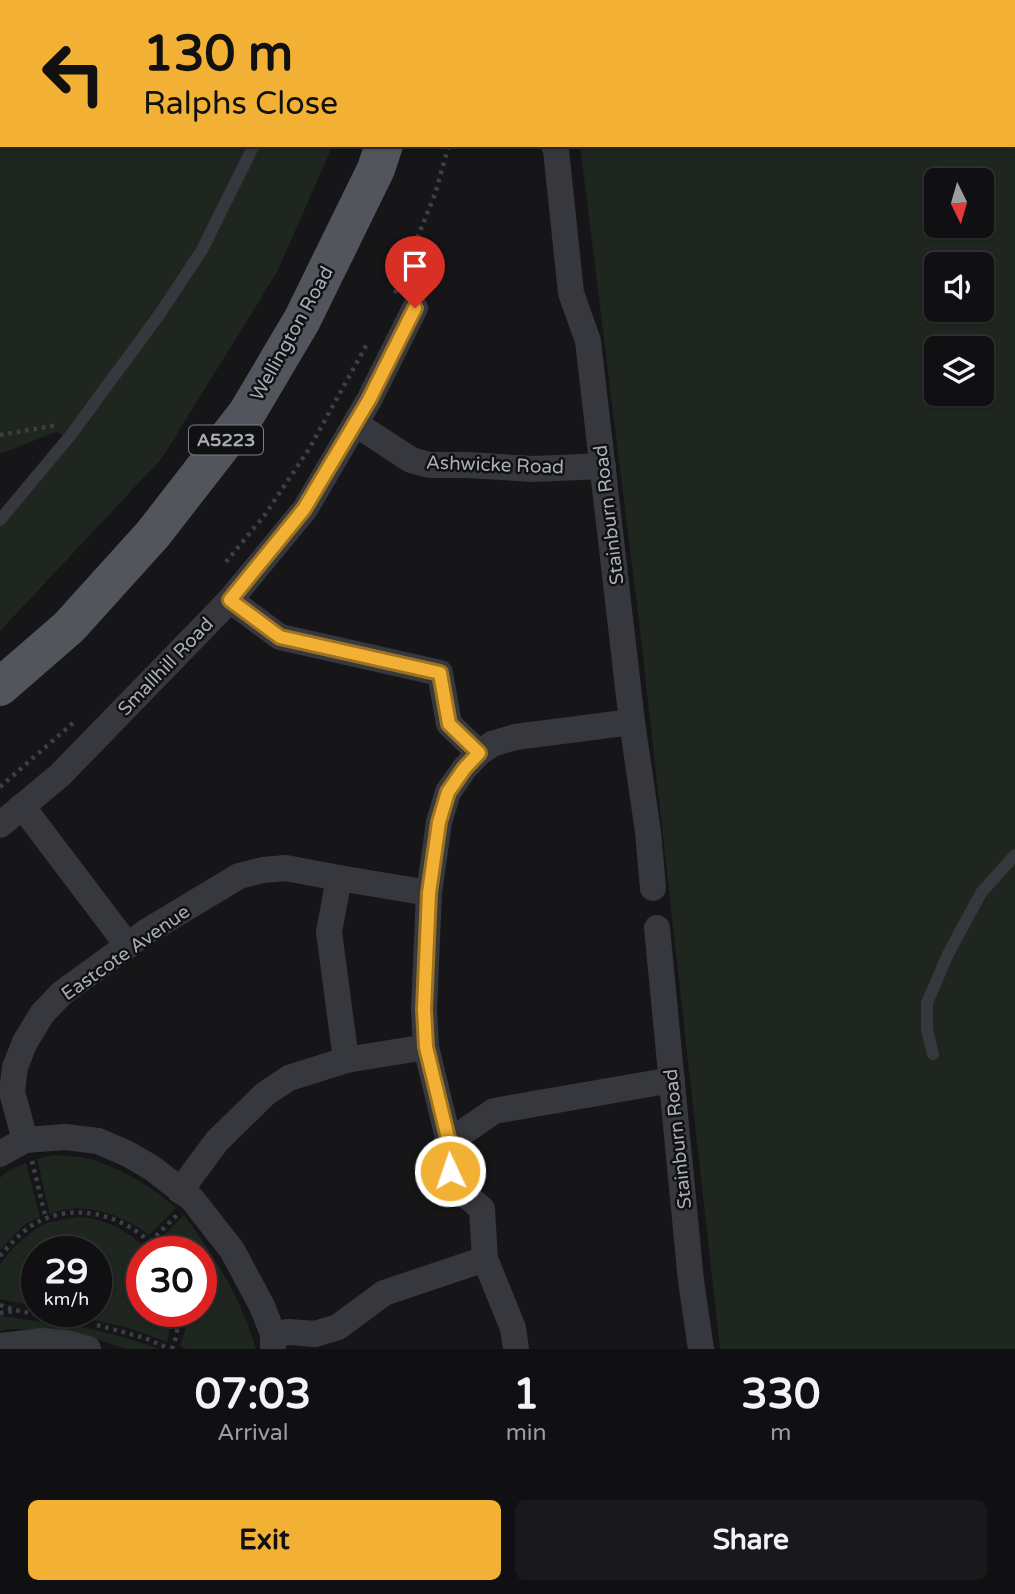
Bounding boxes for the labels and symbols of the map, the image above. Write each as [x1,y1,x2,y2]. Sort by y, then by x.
north arrow [924,168,994,238]
pin [385,236,445,308]
street label: Wellington Road [246,263,338,404]
road number: A5223 [189,426,263,454]
street label: Stainburn Road [590,444,628,586]
street label: Ashwicke Road [426,452,564,478]
street label: Smallhill Road [113,613,218,720]
street label: Eastcote Avenue [57,900,194,1005]
street label: Stainburn Road [660,1068,696,1210]
position arrow [413,1134,487,1208]
speed limit sign: 30 [126,1236,217,1327]

